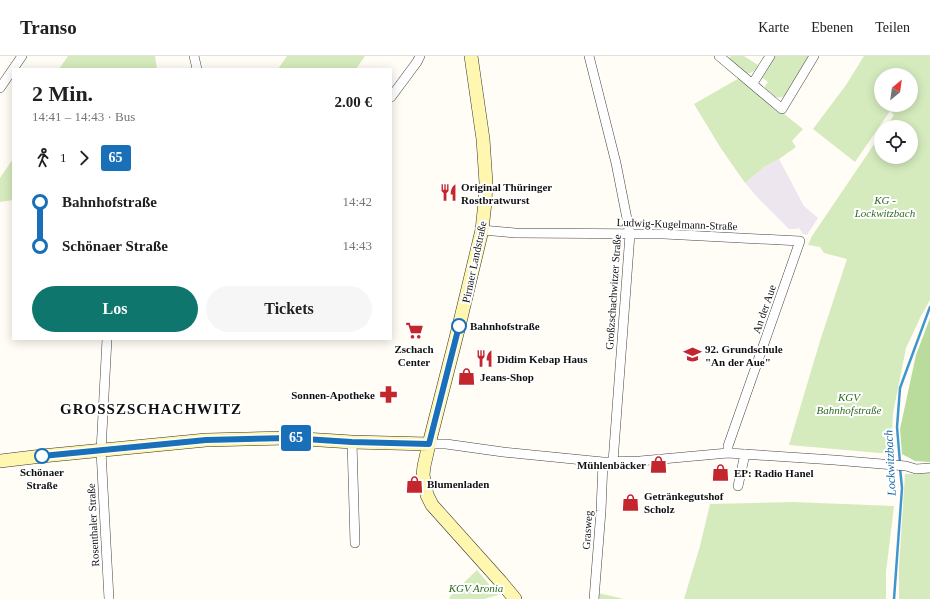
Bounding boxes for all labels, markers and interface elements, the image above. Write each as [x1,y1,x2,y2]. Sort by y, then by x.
text: Transo [20,17,77,38]
text: Karte [758,20,789,35]
text: Ebenen [811,20,853,35]
text: Teilen [875,20,910,35]
north arrow [874,68,918,112]
map controls [874,68,918,164]
text: 2 Min. [32,81,93,106]
text: 2.00 € [335,94,372,110]
text: 14:41 – 14:43 · Bus [32,109,135,124]
button: locate [874,120,918,164]
icon: walk [32,147,54,169]
icon: forward [73,147,95,169]
text: 1 [60,150,67,165]
text: 65 [109,150,123,165]
place label: Original Thüringer Rostbratwurst [461,181,552,206]
restaurant icon: Original Thüringer Rostbratwurst [438,183,458,203]
text: Bahnhofstraße [62,194,157,210]
text: 14:42 [342,194,372,209]
park label: KG - Lockwitzbach [854,194,916,219]
street label: Ludwig-Kugelmann-Straße [616,216,738,232]
street label: Pirnaer Landstraße [459,220,489,304]
street label: Großzschachwitzer Straße [603,234,623,350]
text: Schönaer Straße [62,238,168,254]
text: 14:43 [342,238,372,253]
street label: An der Aue [750,283,778,335]
button: Los [32,286,198,332]
button: Tickets [206,286,372,332]
marker: Bahnhofstraße [451,318,467,334]
place label: Bahnhofstraße [470,320,540,332]
supermarket icon: Zschach Center [404,321,424,341]
place label: Zschach Center [394,343,434,368]
place label: 92. Grundschule "An der Aue" [705,343,783,368]
school or university icon: 92. Grundschule "An der Aue" [682,345,702,365]
restaurant icon: Didim Kebap Haus [474,349,494,369]
place label: Didim Kebap Haus [497,353,588,365]
shop icon: Jeans-Shop [457,367,477,387]
place label: Jeans-Shop [480,371,534,383]
pharmacy icon: Sonnen-Apotheke [378,385,398,405]
place label: Sonnen-Apotheke [291,389,375,401]
park label: KGV Bahnhofstraße [817,391,882,416]
district label: GROSSZSCHACHWITZ [60,401,242,417]
line badge: 65 [278,425,314,451]
text: 65 [289,430,303,445]
water label: Lockwitzbach [881,430,899,497]
marker: Schönaer Straße [34,448,50,464]
shop icon: Mühlenbäcker [649,455,669,475]
place label: Mühlenbäcker [577,459,646,471]
shop icon: EP: Radio Hanel [711,463,731,483]
place label: Schönaer Straße [20,466,64,491]
place label: EP: Radio Hanel [734,467,813,479]
shop icon: Blumenladen [404,474,424,494]
place label: Blumenladen [427,478,489,490]
street label: Rosenthaler Straße [85,483,101,567]
place label: Getränkegutshof Scholz [644,490,724,515]
shop icon: Getränkegutshof Scholz [621,492,641,512]
street label: Grasweg [580,510,594,550]
park label: KGV Aronia [448,582,504,594]

